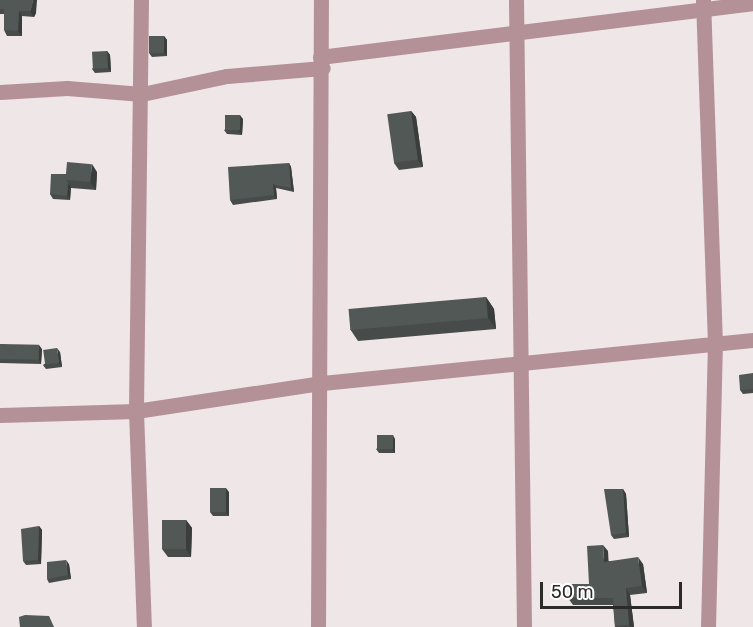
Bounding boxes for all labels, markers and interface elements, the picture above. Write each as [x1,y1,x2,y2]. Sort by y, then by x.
scale bar [543,570,686,608]
text: 50 m [551,581,594,603]

